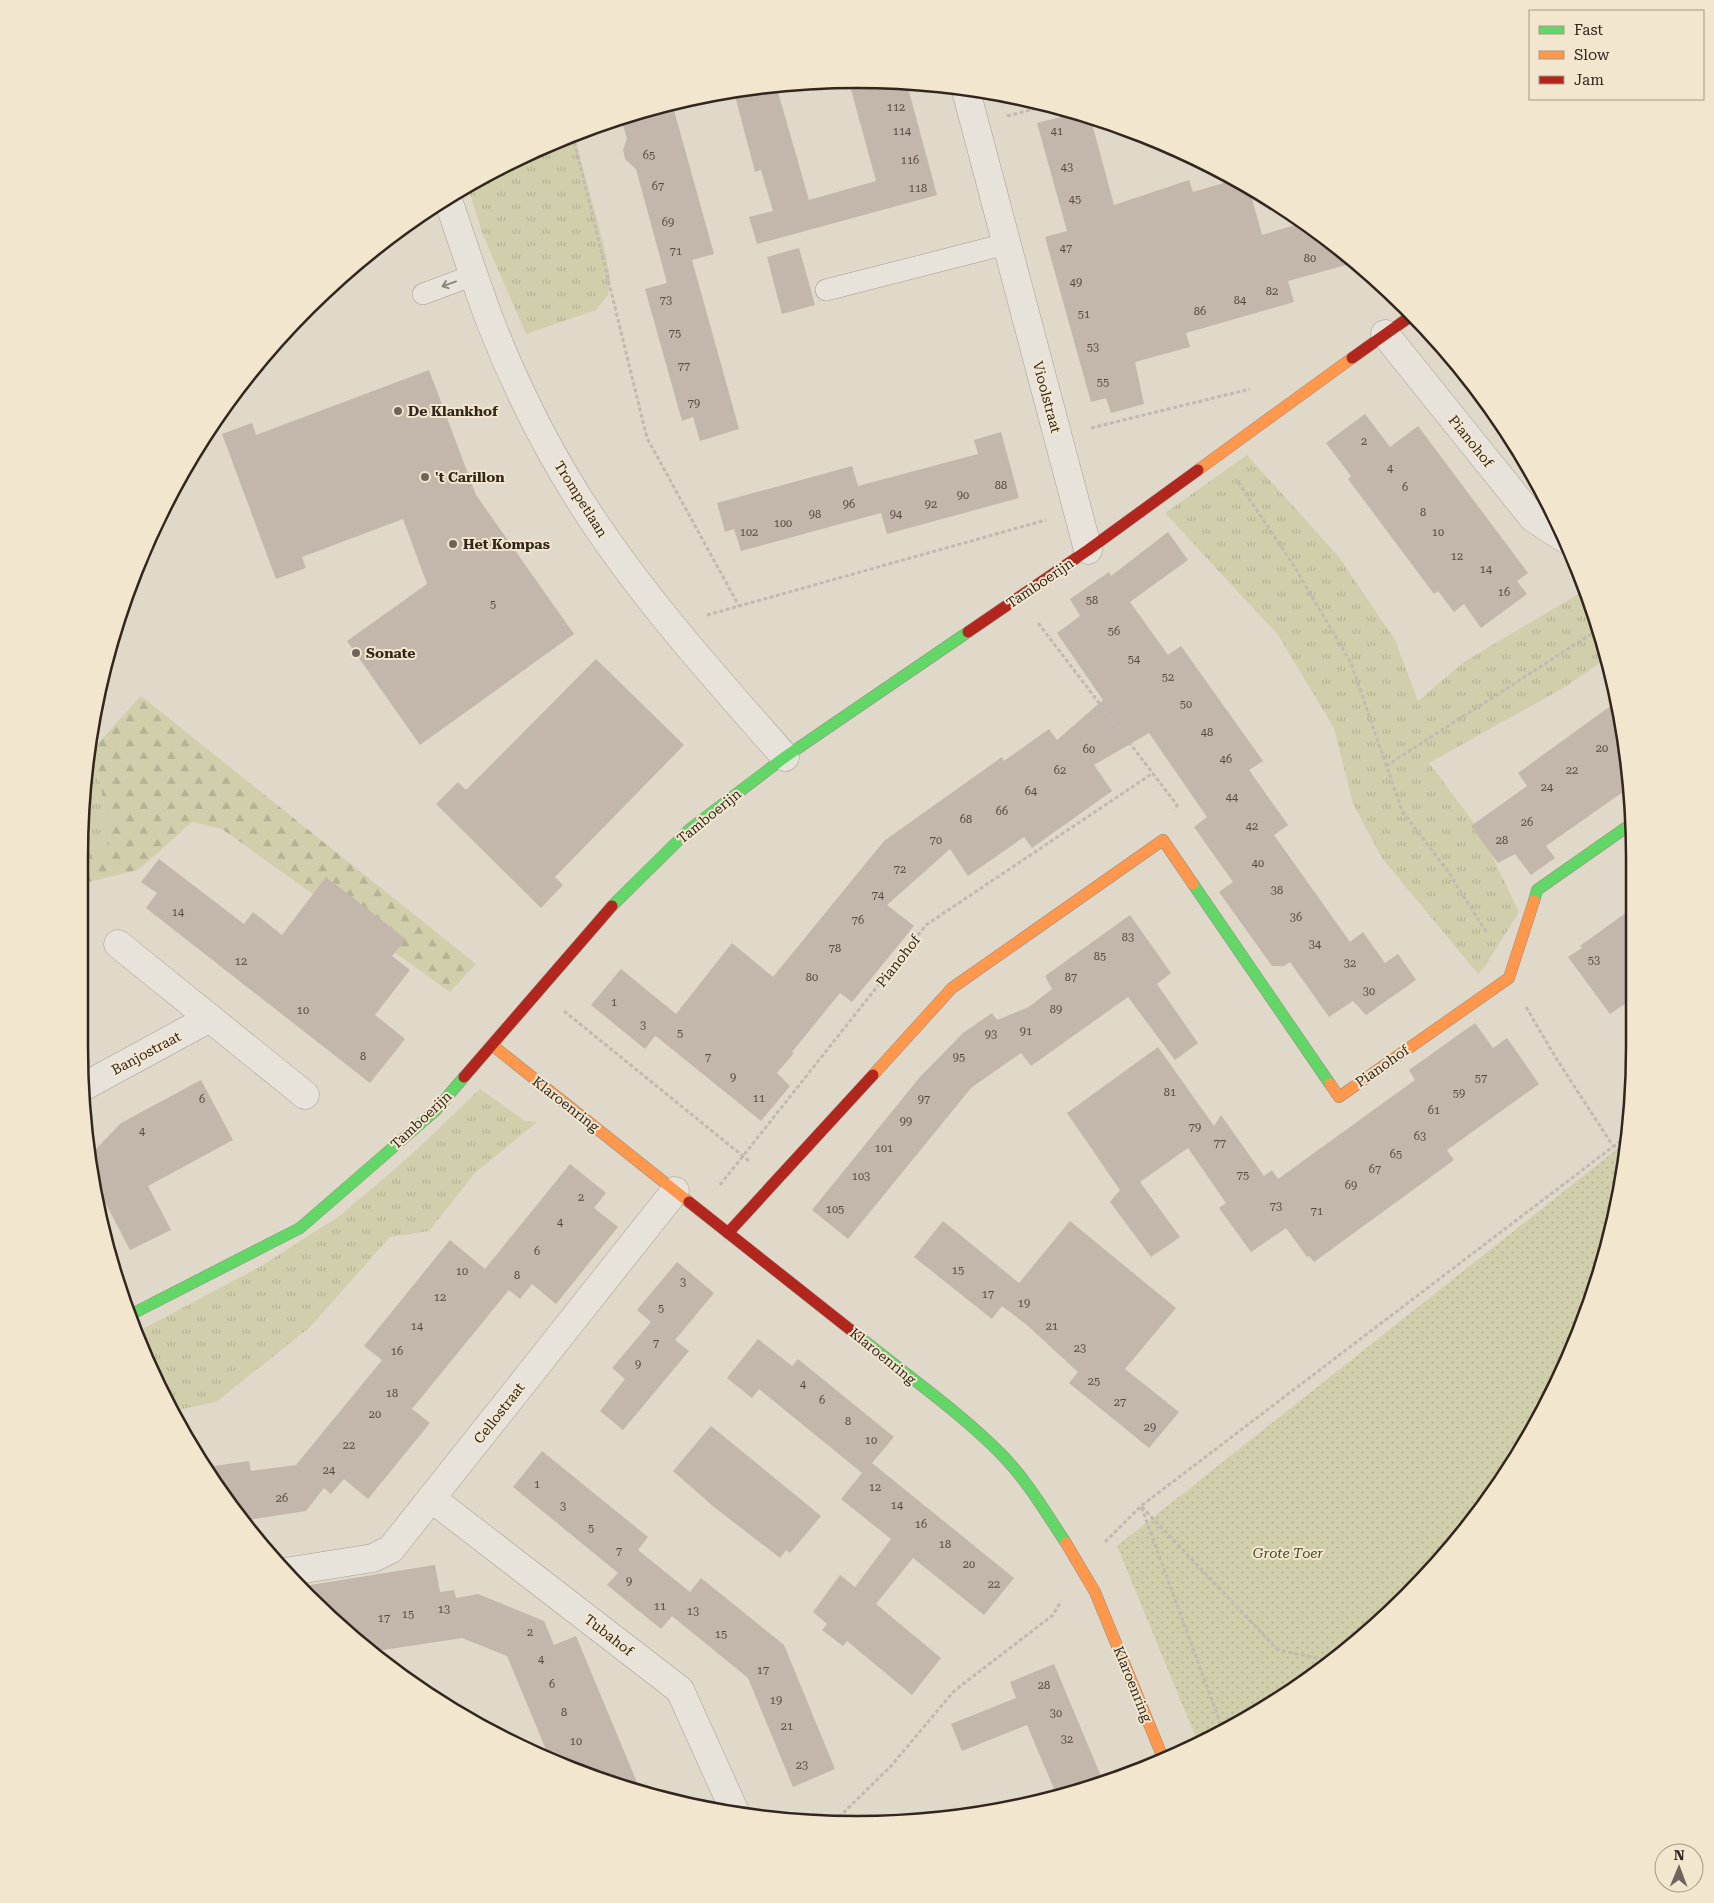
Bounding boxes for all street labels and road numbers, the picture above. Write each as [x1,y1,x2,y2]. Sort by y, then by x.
street label: Vioolstraat [1030,359,1064,435]
street label: Pianohof [1445,412,1497,470]
street label: Trompetlaan [551,458,611,540]
street label: Tamboerijn [1003,555,1077,611]
street label: Tamboerijn [674,785,744,847]
street label: Pianohof [873,931,924,990]
street label: Banjostraat [109,1028,183,1078]
street label: Pianohof [1352,1041,1412,1090]
street label: Klaroenring [529,1073,603,1135]
street label: Tamboerijn [387,1088,455,1152]
street label: Klaroenring [847,1325,919,1387]
street label: Cellostraat [470,1380,528,1446]
street label: Tubahof [581,1611,637,1659]
street label: Klaroenring [1111,1644,1155,1724]

